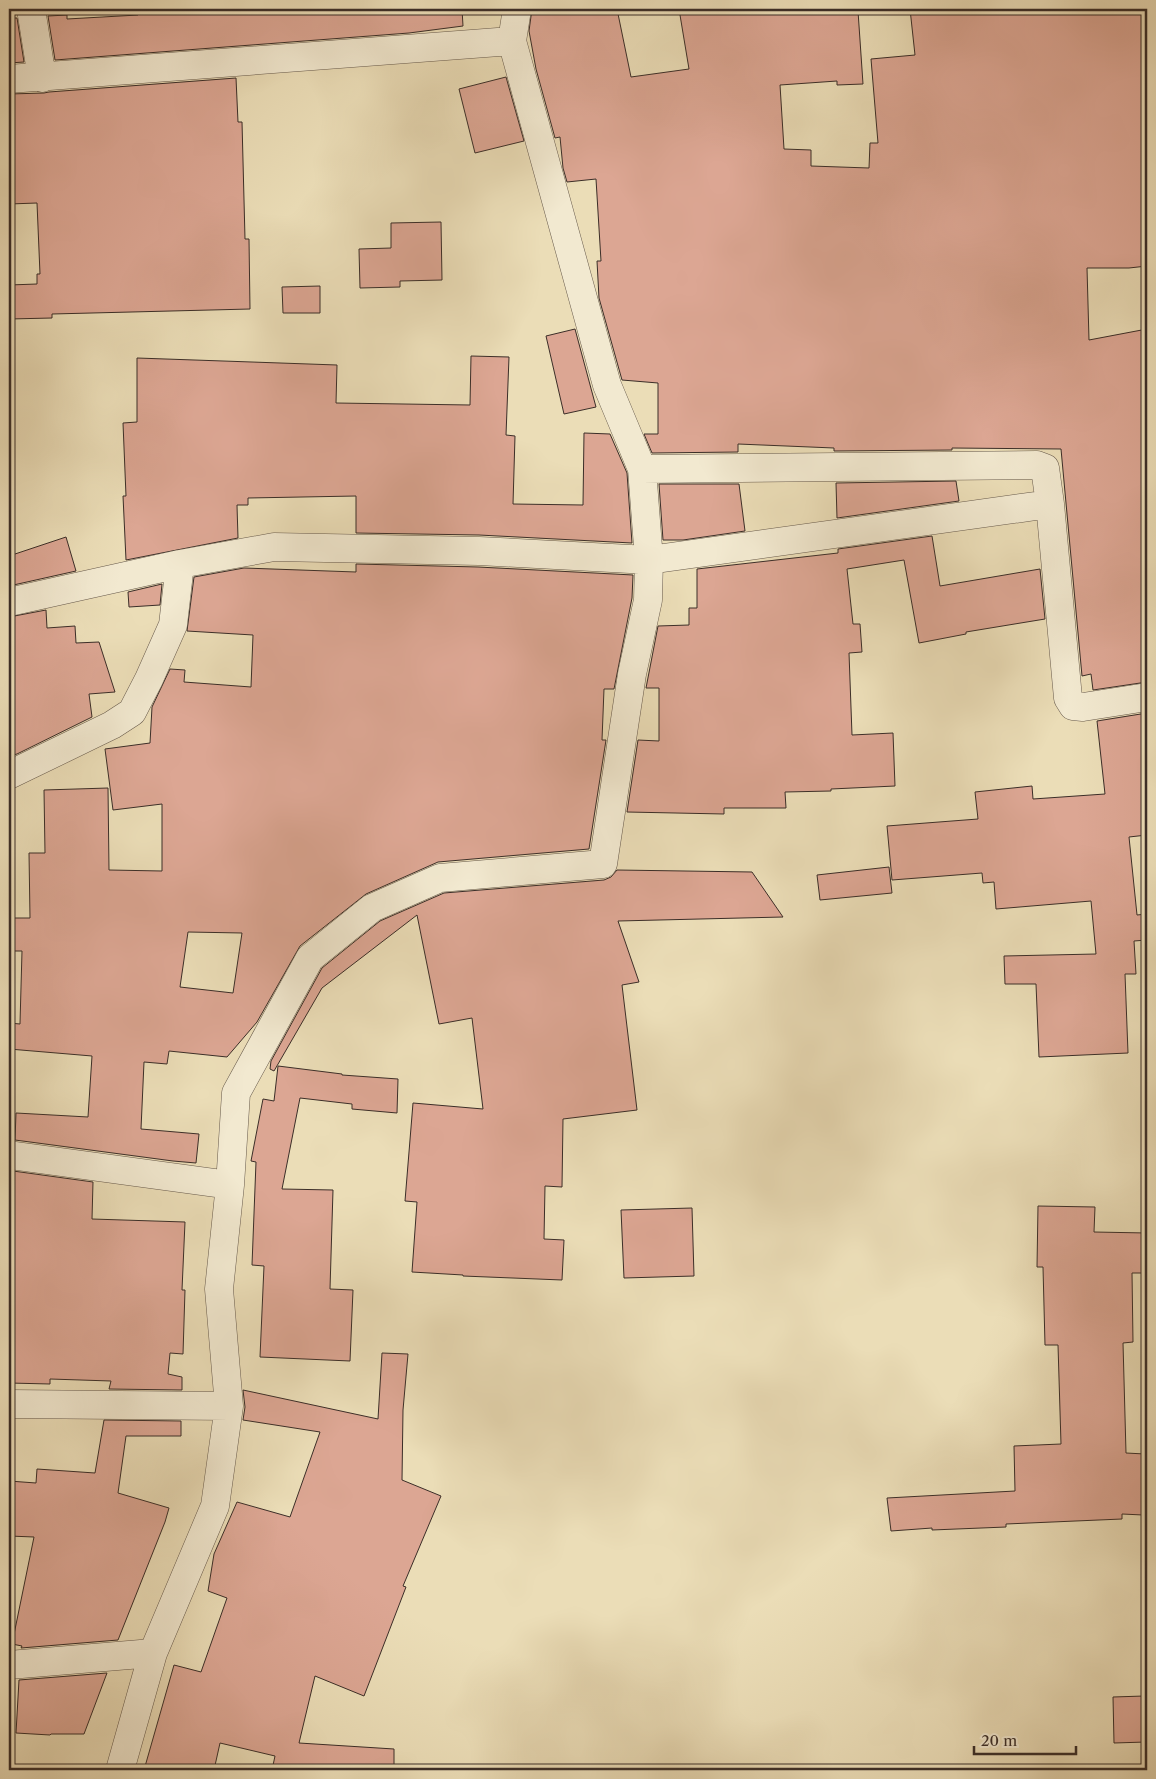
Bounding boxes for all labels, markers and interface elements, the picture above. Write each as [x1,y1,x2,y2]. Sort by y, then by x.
scale bar [974,1724,1076,1756]
text: 20 m [981,1731,1017,1750]

